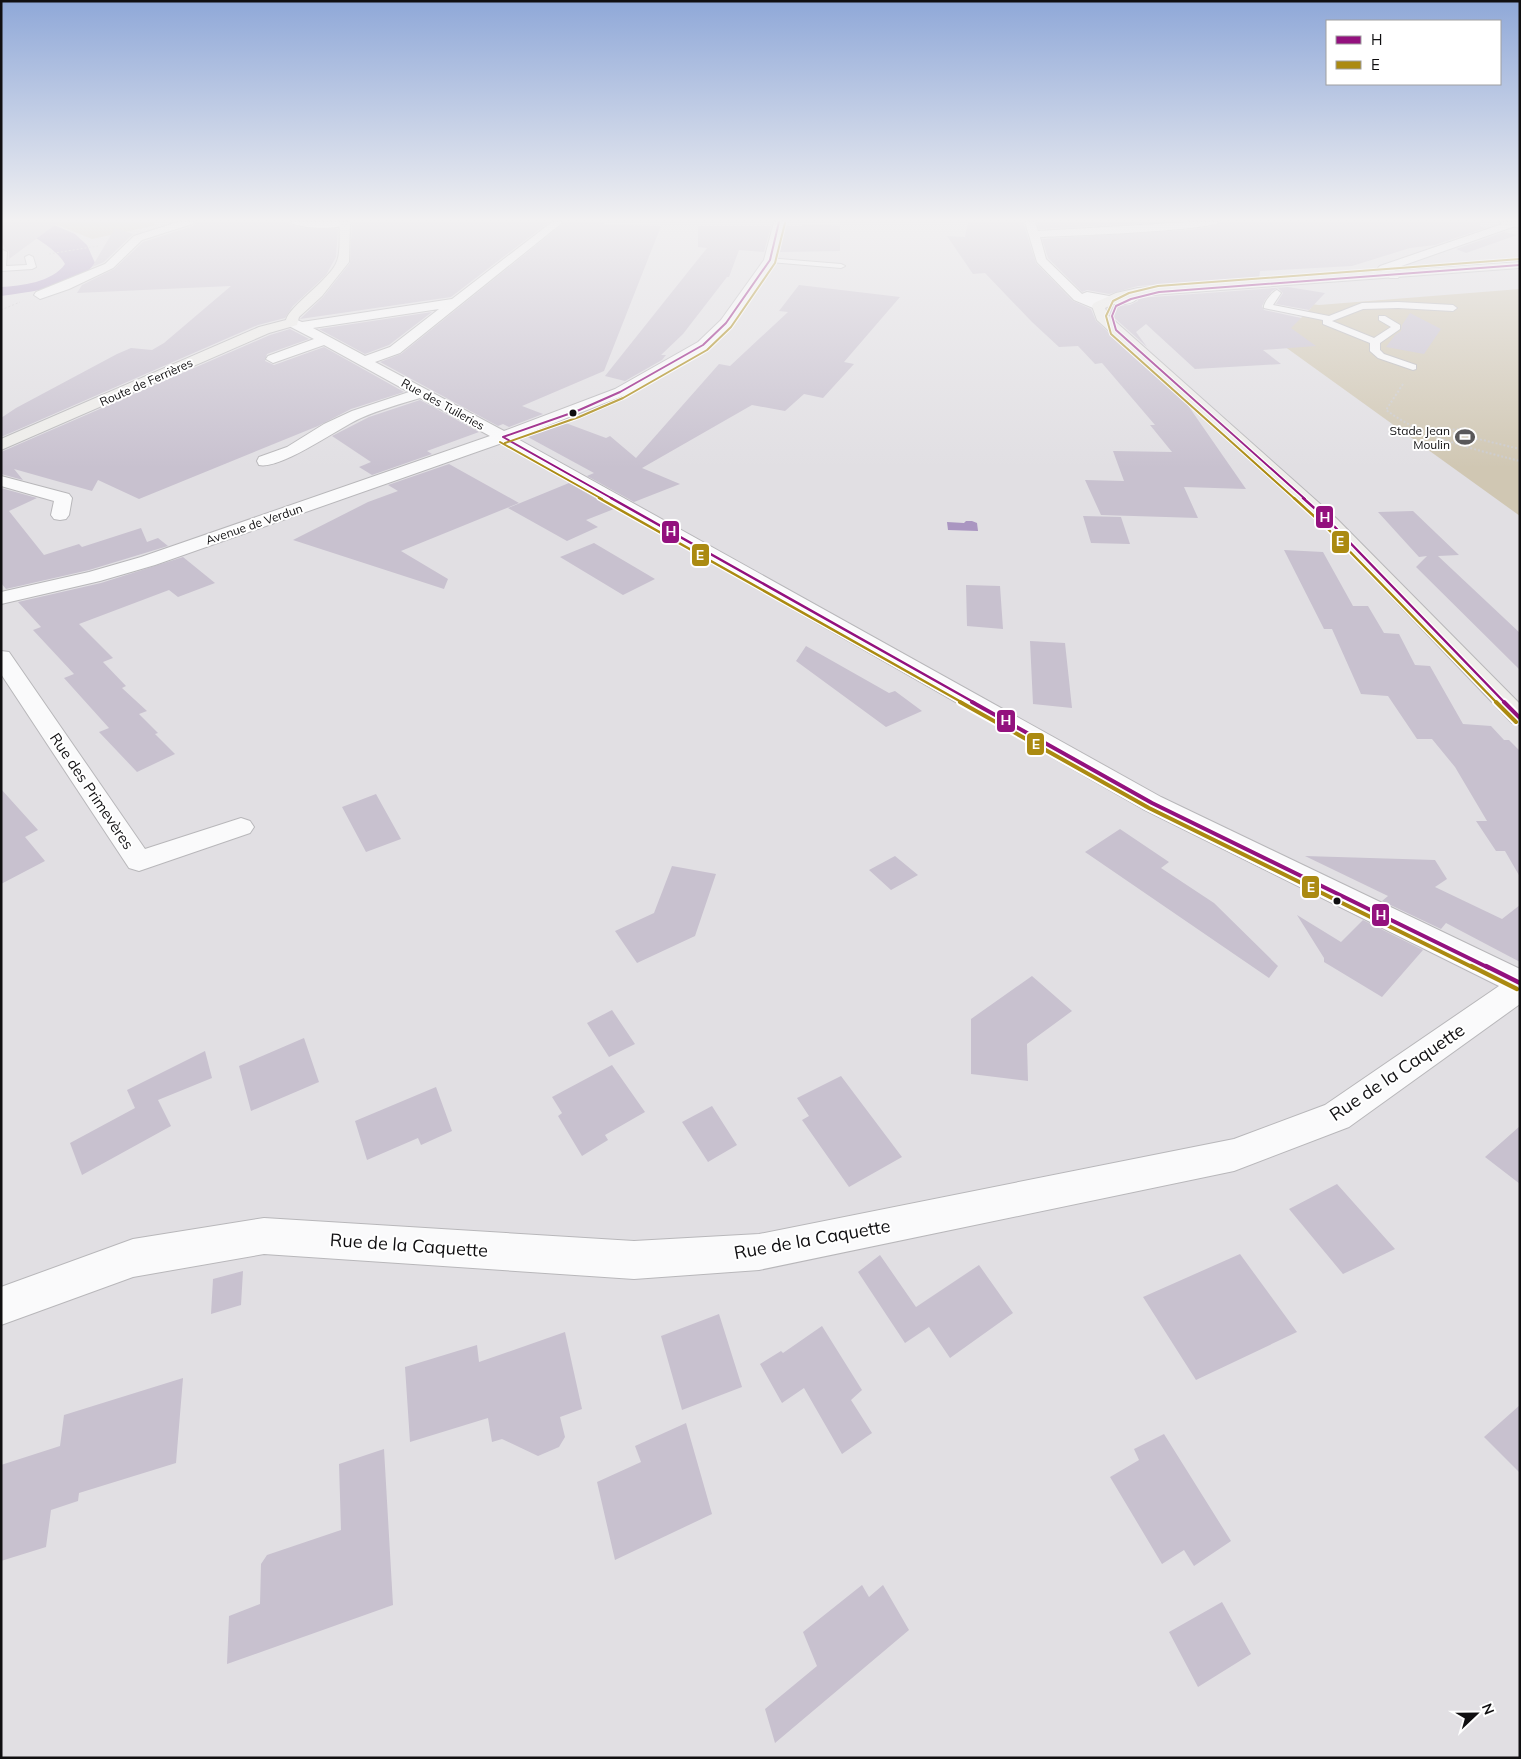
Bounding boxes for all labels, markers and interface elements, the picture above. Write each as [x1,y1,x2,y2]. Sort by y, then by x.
legend [1326,20,1501,85]
text: H [1371,30,1383,49]
text: E [1371,55,1380,74]
street label: Route de Ferrières [97,355,195,409]
street label: Rue des Tuileries [399,375,487,433]
unlabelled marker [568,408,578,418]
place label: Stade Jean Moulin [1390,423,1450,452]
sports icon: Stade Jean Moulin [1454,426,1476,448]
street label: Avenue de Verdun [204,500,304,548]
line badge: H [1315,505,1334,529]
text: H [1320,508,1330,526]
line badge: H [661,520,680,544]
text: H [666,522,676,540]
line badge: E [1331,530,1350,554]
text: E [1336,532,1344,550]
line badge: E [691,543,710,567]
text: E [696,546,704,564]
line badge: H [996,709,1016,733]
text: H [1001,711,1011,729]
street label: Rue des Primevères [46,729,138,853]
line badge: E [1026,732,1045,756]
text: E [1032,735,1040,753]
line badge: E [1301,875,1320,899]
text: E [1307,878,1315,896]
unlabelled marker [1332,896,1342,906]
line badge: H [1371,903,1390,927]
text: H [1376,906,1386,924]
street label: Rue de la Caquette [1325,1018,1469,1126]
street label: Rue de la Caquette [732,1214,892,1264]
street label: Rue de la Caquette [329,1228,489,1262]
north arrow [1451,1689,1501,1739]
text: N [1478,1701,1498,1717]

